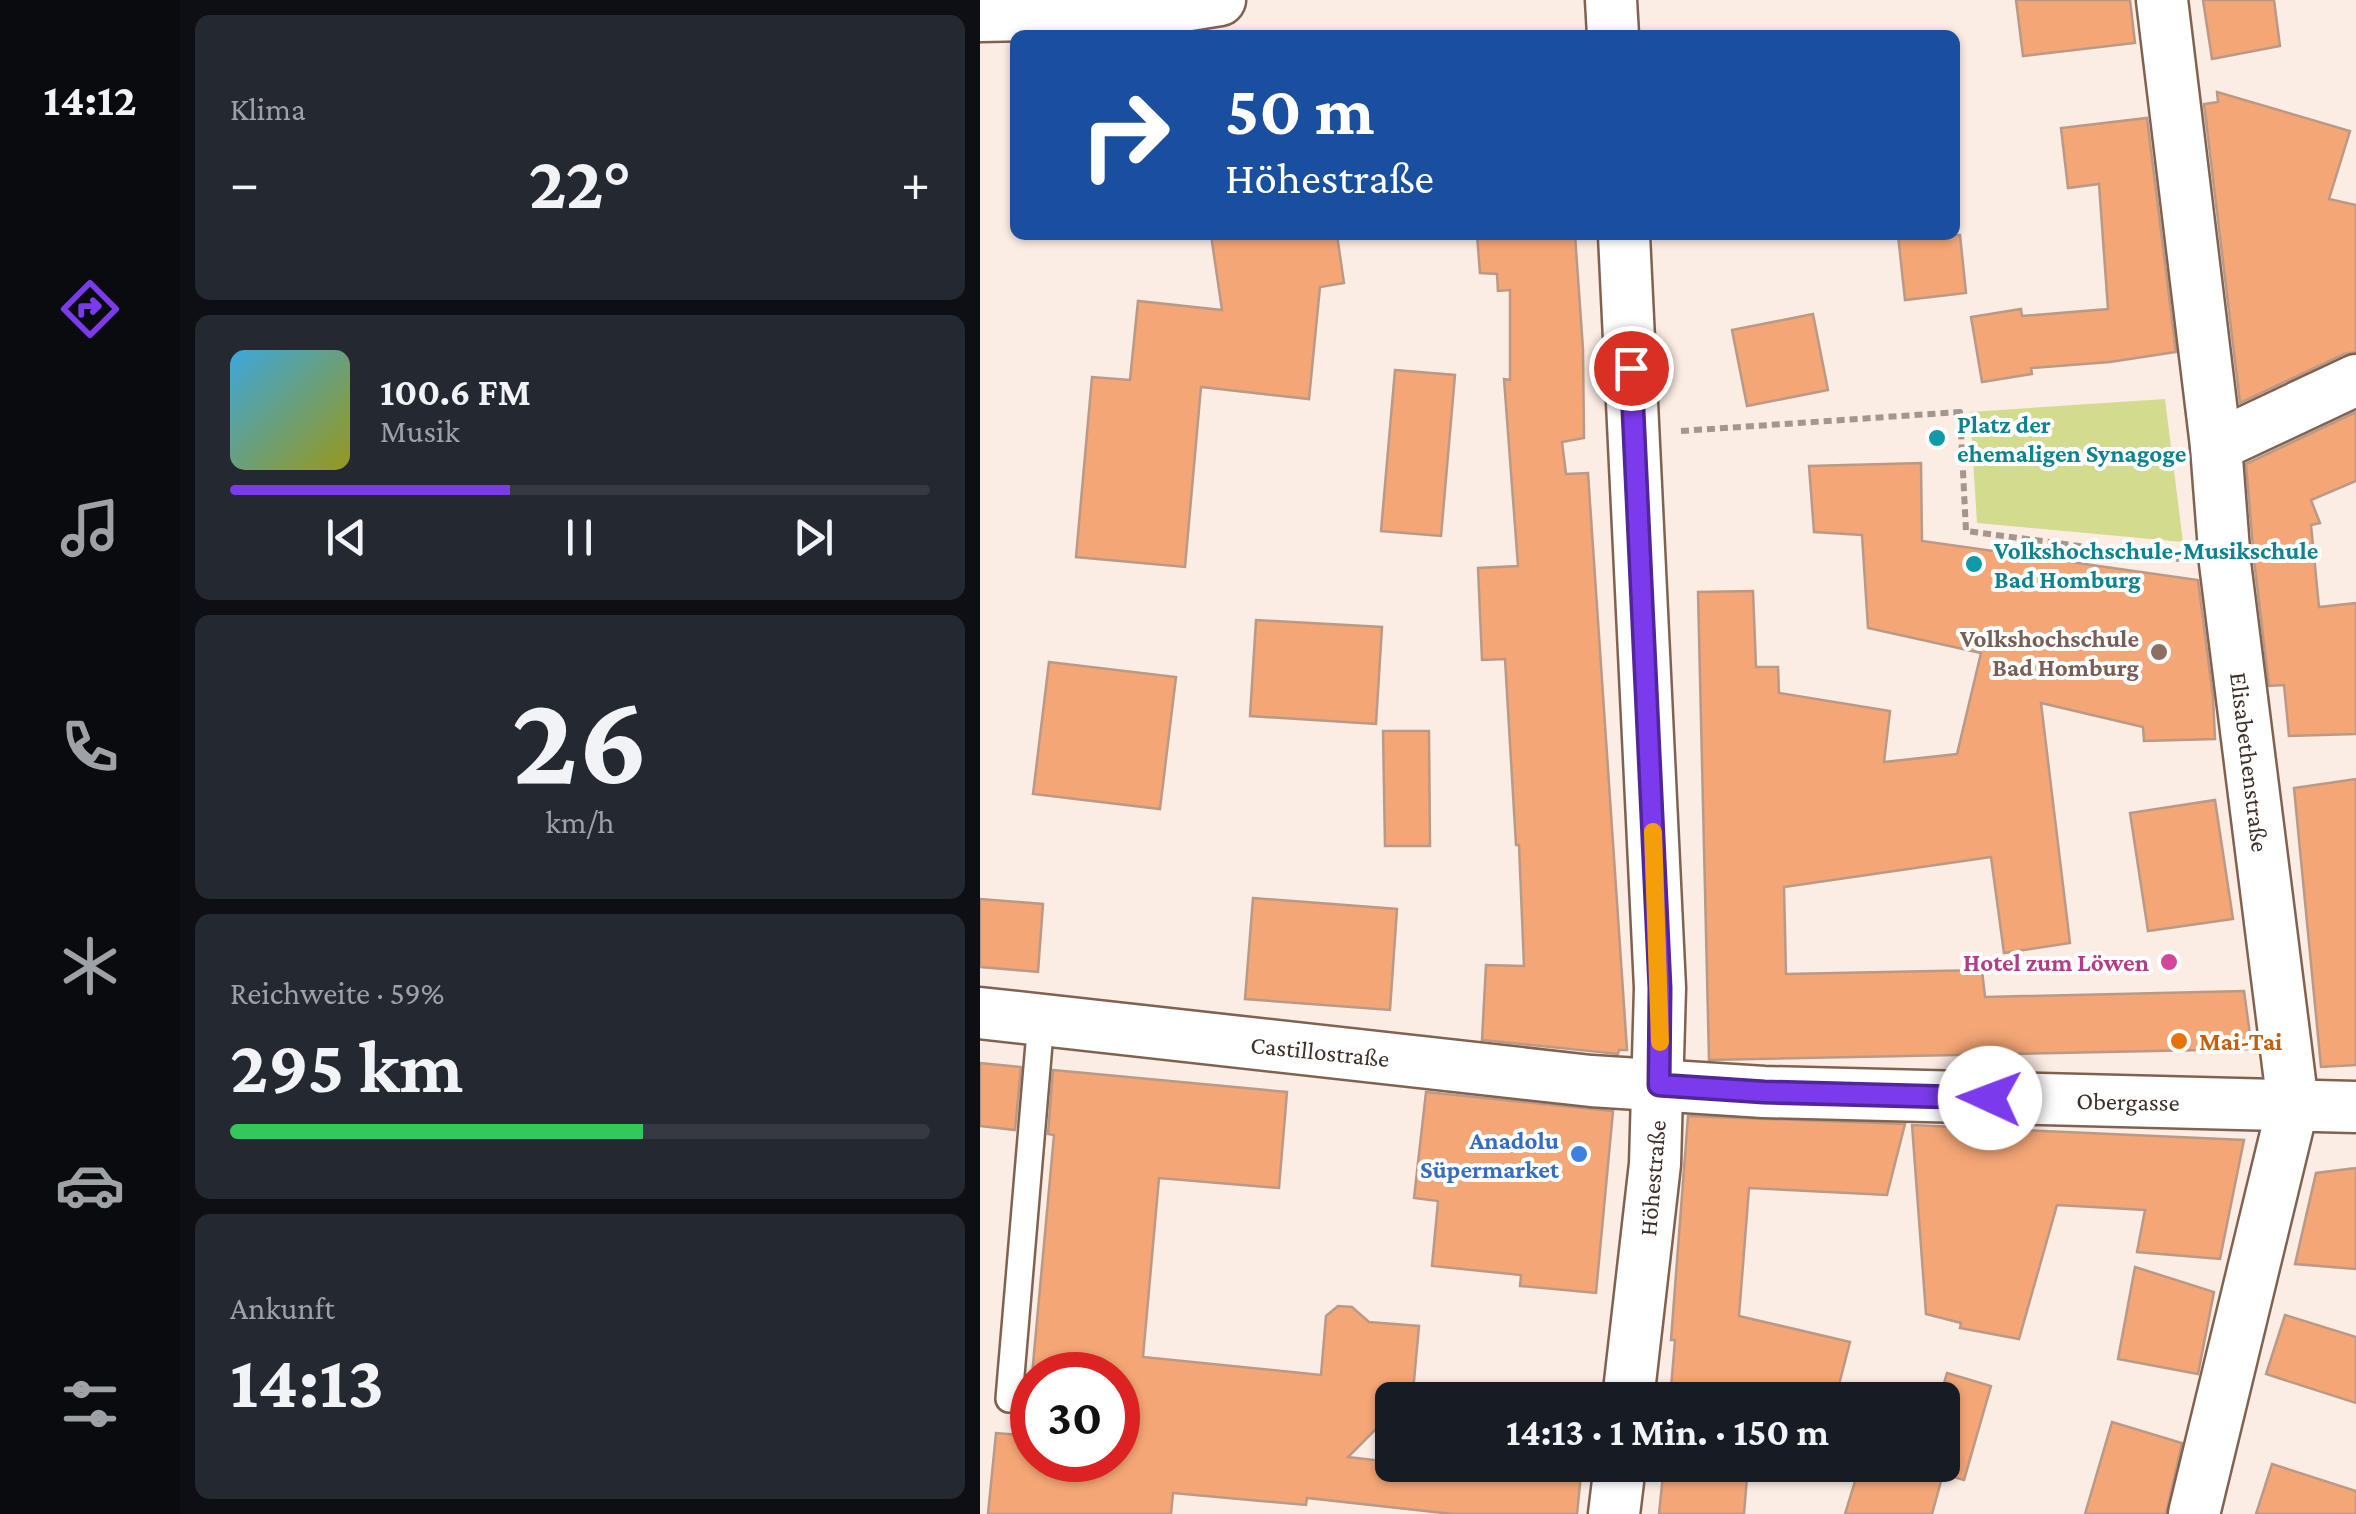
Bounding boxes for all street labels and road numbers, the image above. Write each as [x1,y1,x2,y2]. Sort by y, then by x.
street label: Elisabethenstraße [2225,671,2274,854]
street label: Castillostraße [1249,1031,1391,1072]
street label: Obergasse [2076,1087,2180,1117]
street label: Höhestraße [1634,1119,1671,1237]

